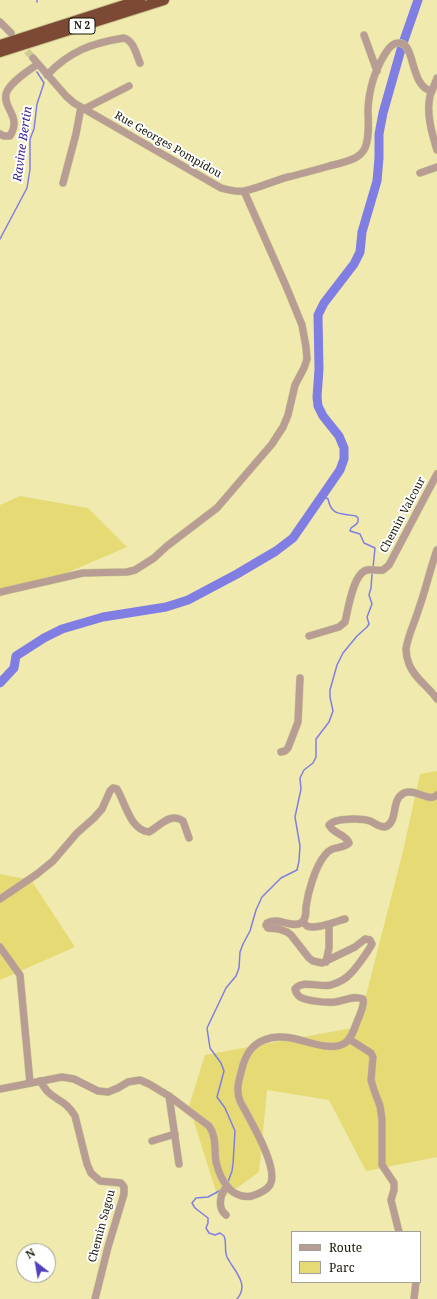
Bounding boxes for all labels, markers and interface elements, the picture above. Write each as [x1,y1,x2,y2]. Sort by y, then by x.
road number: N 2 [69,18,95,34]
water label: Ravine Bertin [11,105,35,183]
street label: Rue Georges Pompidou [112,109,224,181]
street label: Chemin Valcour [378,475,428,555]
street label: Chemin Sagou [86,1188,118,1264]
legend [291,1231,421,1283]
text: Route [329,1239,362,1256]
north arrow [16,1243,56,1283]
text: N [22,1244,38,1262]
text: Parc [329,1259,355,1276]

